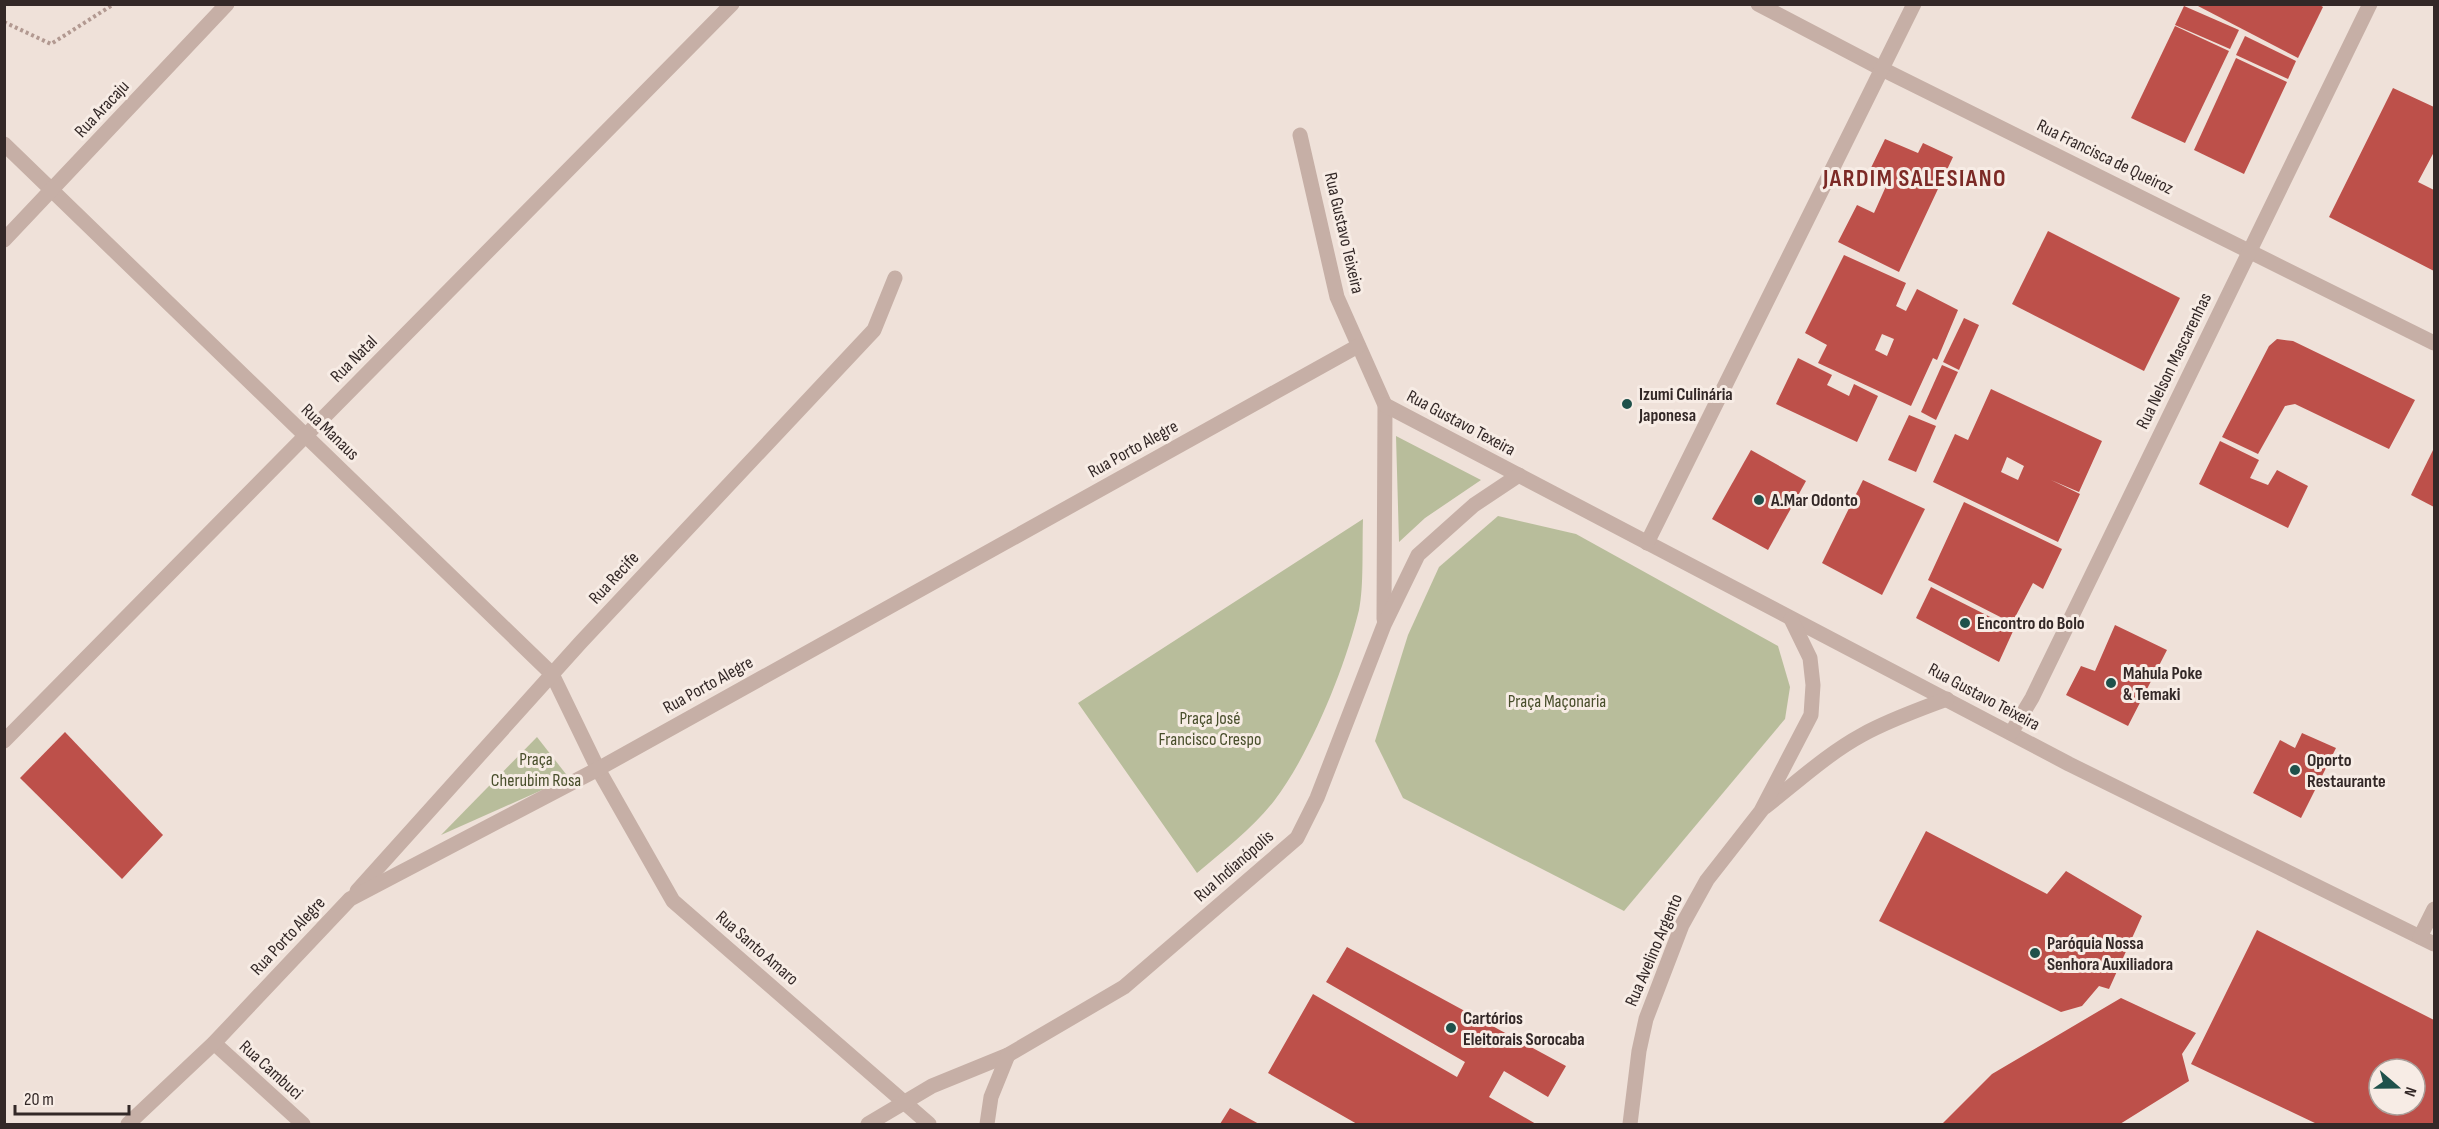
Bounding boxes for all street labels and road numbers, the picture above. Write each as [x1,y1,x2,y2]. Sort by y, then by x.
street label: Rua Aracaju [70,76,134,142]
street label: Rua Francisca de Queiroz [2033,115,2177,199]
street label: Rua Gustavo Teixeira [1320,170,1368,296]
street label: Rua Nelson Mascarenhas [2132,290,2216,432]
street label: Rua Natal [326,331,382,387]
street label: Rua Gustavo Texeira [1403,386,1519,460]
street label: Rua Manaus [297,399,363,465]
street label: Rua Porto Alegre [1084,416,1182,482]
street label: Rua Recife [585,548,643,608]
street label: Rua Porto Alegre [659,652,757,718]
street label: Rua Gustavo Teixeira [1925,659,2044,735]
street label: Rua Indianópolis [1190,826,1278,906]
street label: Rua Avelino Argento [1621,891,1687,1009]
street label: Rua Porto Alegre [246,892,330,980]
street label: Rua Santo Amaro [711,906,803,990]
street label: Rua Cambuci [235,1036,307,1104]

